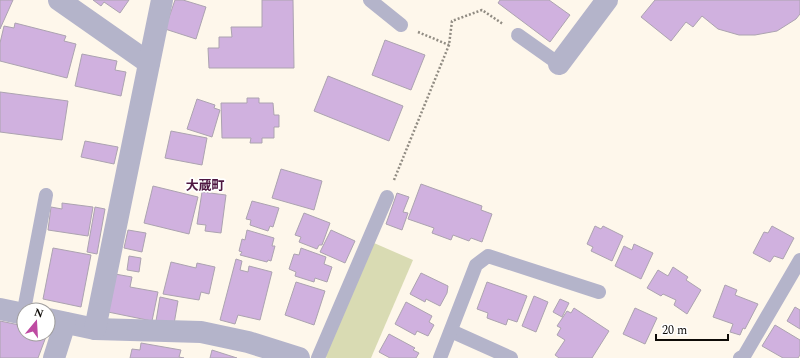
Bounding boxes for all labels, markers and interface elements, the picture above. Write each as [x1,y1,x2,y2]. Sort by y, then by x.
district label: 大蔵町 [185,176,225,196]
north arrow [16,302,56,342]
text: N [32,303,46,322]
scale bar [656,316,728,342]
text: 20 m [662,321,687,340]

